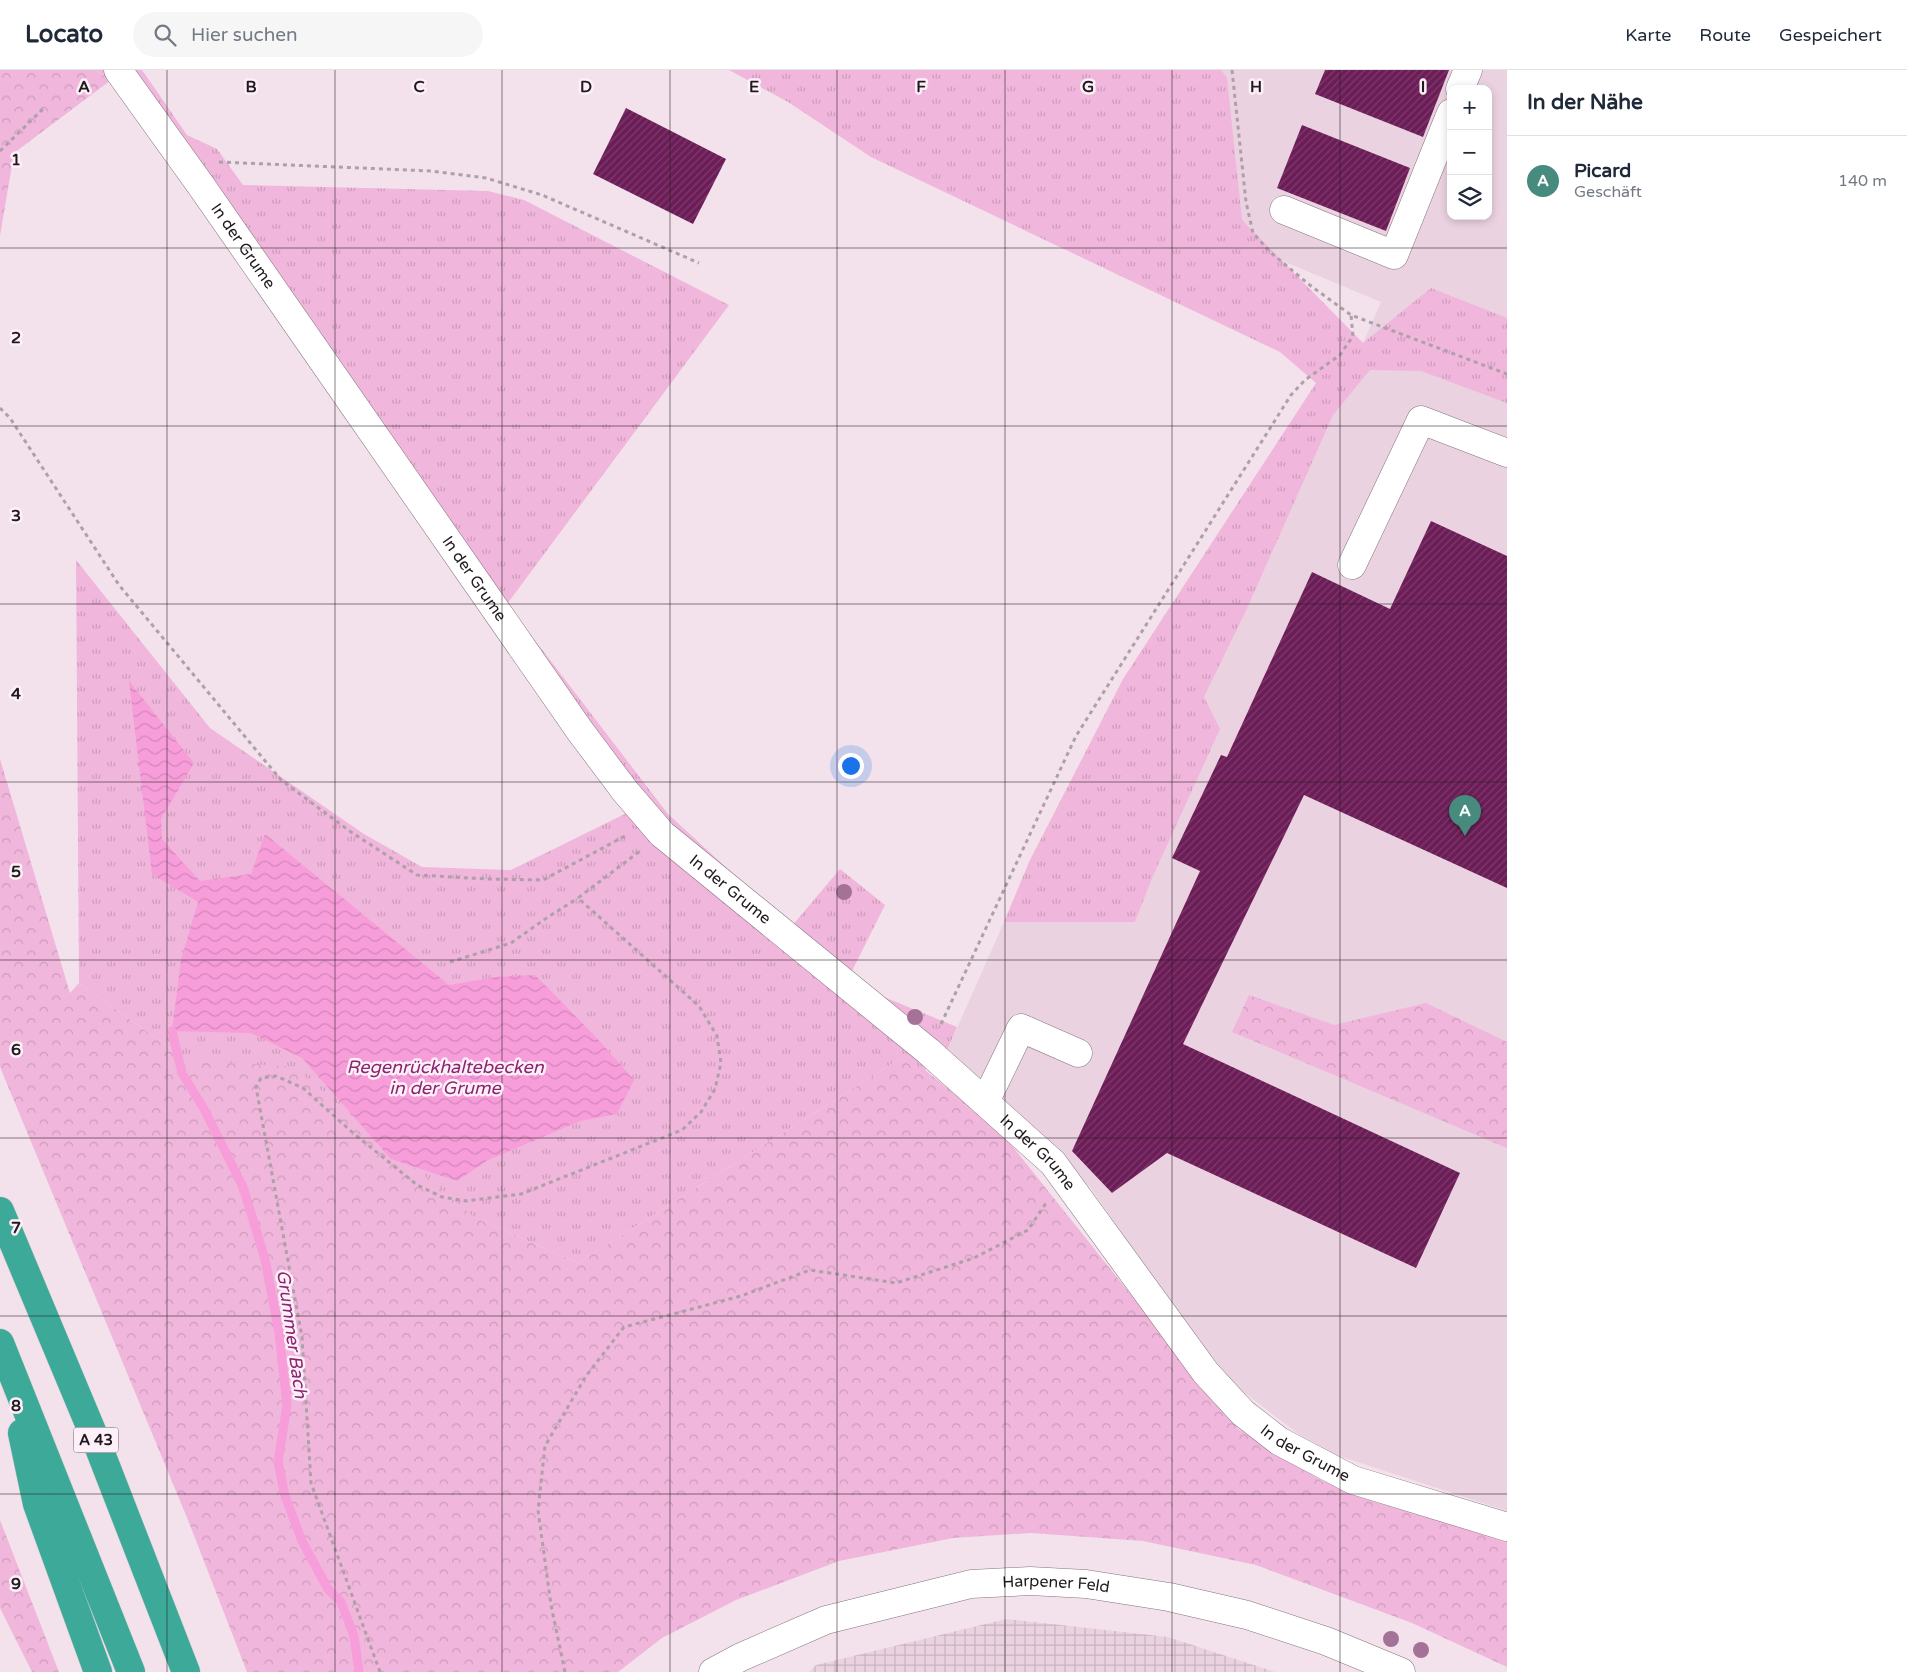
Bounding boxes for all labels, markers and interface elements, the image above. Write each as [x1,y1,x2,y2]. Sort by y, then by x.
search box [133,12,483,57]
text: Locato [25,20,103,49]
icon: search [151,21,179,49]
text: Hier suchen [191,24,298,46]
text: Karte [1625,24,1671,46]
text: Route [1699,24,1751,46]
text: Gespeichert [1779,24,1882,46]
text: A [78,77,90,97]
text: B [245,77,257,97]
text: C [413,77,425,97]
text: D [580,77,592,97]
text: E [749,77,759,97]
text: F [916,77,926,97]
text: G [1082,77,1094,97]
text: H [1250,77,1262,97]
text: I [1421,77,1425,97]
map controls [1447,85,1492,220]
button: + [1447,85,1492,130]
text: In der Nähe [1527,90,1643,115]
button: − [1447,130,1492,175]
text: 1 [11,150,21,170]
text: Picard [1574,160,1631,182]
text: A [1537,171,1549,191]
text: 140 m [1838,171,1887,191]
button: layers [1447,175,1492,220]
text: Geschäft [1574,182,1642,202]
street label: In der Grume [206,200,280,293]
text: 2 [11,328,21,348]
text: 3 [11,506,21,526]
street label: In der Grume [438,532,511,625]
text: 4 [11,684,21,704]
your location [838,753,864,779]
pin: A [1449,795,1481,836]
street label: In der Grume [685,850,775,929]
text: 5 [11,862,21,882]
text: 6 [11,1040,21,1060]
water label: Regenrückhaltebecken in der Grume [346,1056,545,1099]
street label: In der Grume [996,1110,1080,1194]
text: 7 [11,1218,21,1238]
water label: Grummer Bach [272,1268,312,1401]
text: 8 [11,1396,21,1416]
street label: In der Grume [1256,1420,1353,1486]
road number: A 43 [74,1428,118,1452]
street label: Harpener Feld [1002,1571,1111,1598]
text: 9 [11,1574,21,1594]

